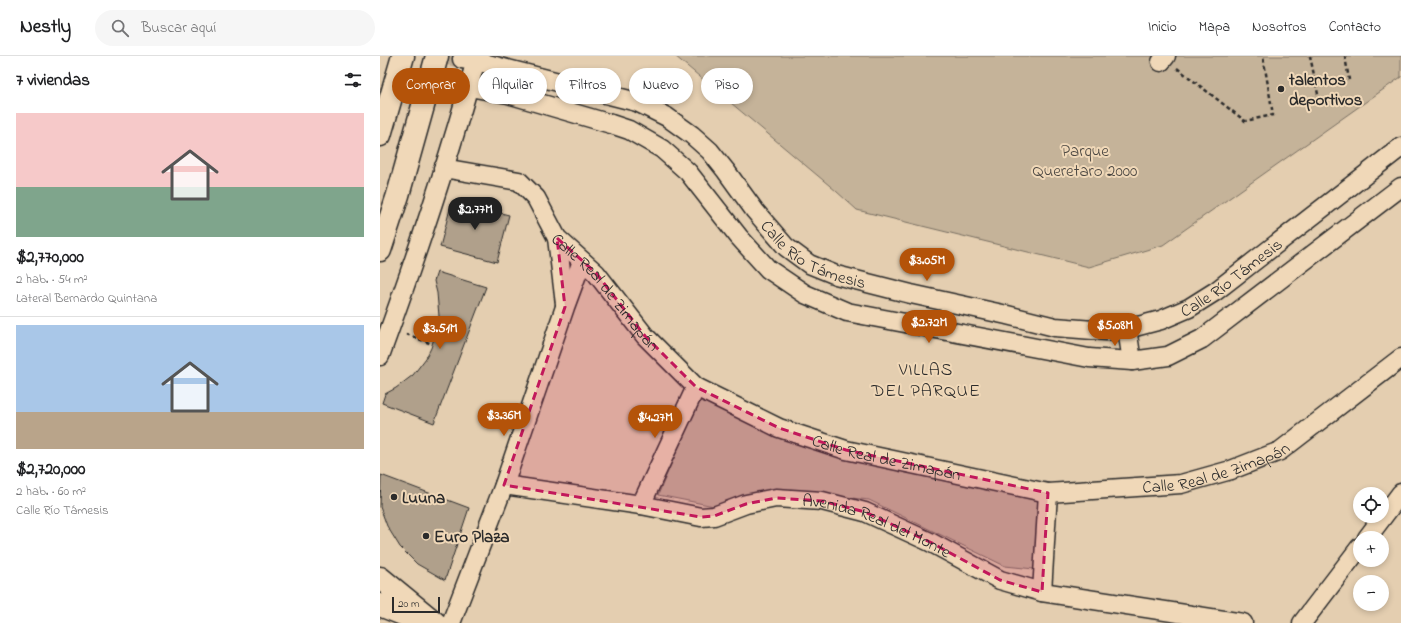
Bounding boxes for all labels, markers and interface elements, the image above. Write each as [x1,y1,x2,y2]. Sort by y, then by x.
search box [95,10,375,46]
text: Nestly [20,14,71,41]
icon: search [109,17,131,39]
text: Buscar aquí [141,17,216,39]
text: Inicio [1148,17,1177,38]
text: Mapa [1199,17,1230,38]
text: Nosotros [1252,17,1307,38]
text: Contacto [1329,17,1381,38]
text: 7 viviendas [16,68,90,93]
chip: Comprar [392,68,470,104]
chip: Alquilar [478,68,547,104]
chip: Filtros [555,68,621,104]
chip: Nuevo [629,68,693,104]
chip: Piso [701,68,753,104]
place label: talentos deportivos [1288,68,1363,113]
icon: filters [342,69,364,91]
marker: talentos deportivos [1276,84,1286,94]
icon: home [154,139,226,211]
park label: Parque Queretaro 2000 [1033,139,1137,184]
pin: $2.77M [442,197,508,231]
text: $2.77M [457,200,493,219]
street label: Calle Río Támesis [754,215,868,296]
street label: Calle Real de Zimapán [545,228,665,358]
street label: Calle Río Támesis [1177,233,1288,324]
text: $2,770,000 [16,245,84,270]
pin: $3.05M [894,248,960,282]
text: $3.05M [909,251,945,270]
text: 2 hab. · 54 m² [16,270,88,289]
text: Lateral Bernardo Quintana [16,289,157,308]
pin: $2.72M [896,310,962,344]
text: $2.72M [911,313,947,332]
pin: $5.08M [1082,313,1148,347]
pin: $3.51M [407,316,473,350]
text: $5.08M [1097,316,1133,335]
text: $3.51M [422,319,458,338]
icon: home [154,351,226,423]
district label: VILLAS DEL PARQUE [870,358,981,405]
pin: $3.36M [471,403,537,437]
pin: $4.27M [622,405,688,439]
text: $3.36M [487,406,521,425]
text: $4.27M [637,408,673,427]
street label: Calle Real de Zimapán [808,429,963,488]
street label: Calle Real de Zimapán [1142,437,1296,501]
text: $2,720,000 [16,457,85,482]
text: 2 hab. · 60 m² [16,482,86,501]
place label: Luuna [402,486,445,511]
map controls [1353,487,1389,611]
button: locate [1353,487,1389,523]
street label: Avenida Real del Monte [801,489,955,565]
marker: Luuna [389,492,399,502]
text: Calle Río Támesis [16,501,109,520]
place label: Euro Plaza [434,525,510,550]
marker: Euro Plaza [421,531,431,541]
button: + [1353,531,1389,567]
button: − [1353,575,1389,611]
scale bar [392,595,440,614]
text: 20 m [398,596,420,612]

